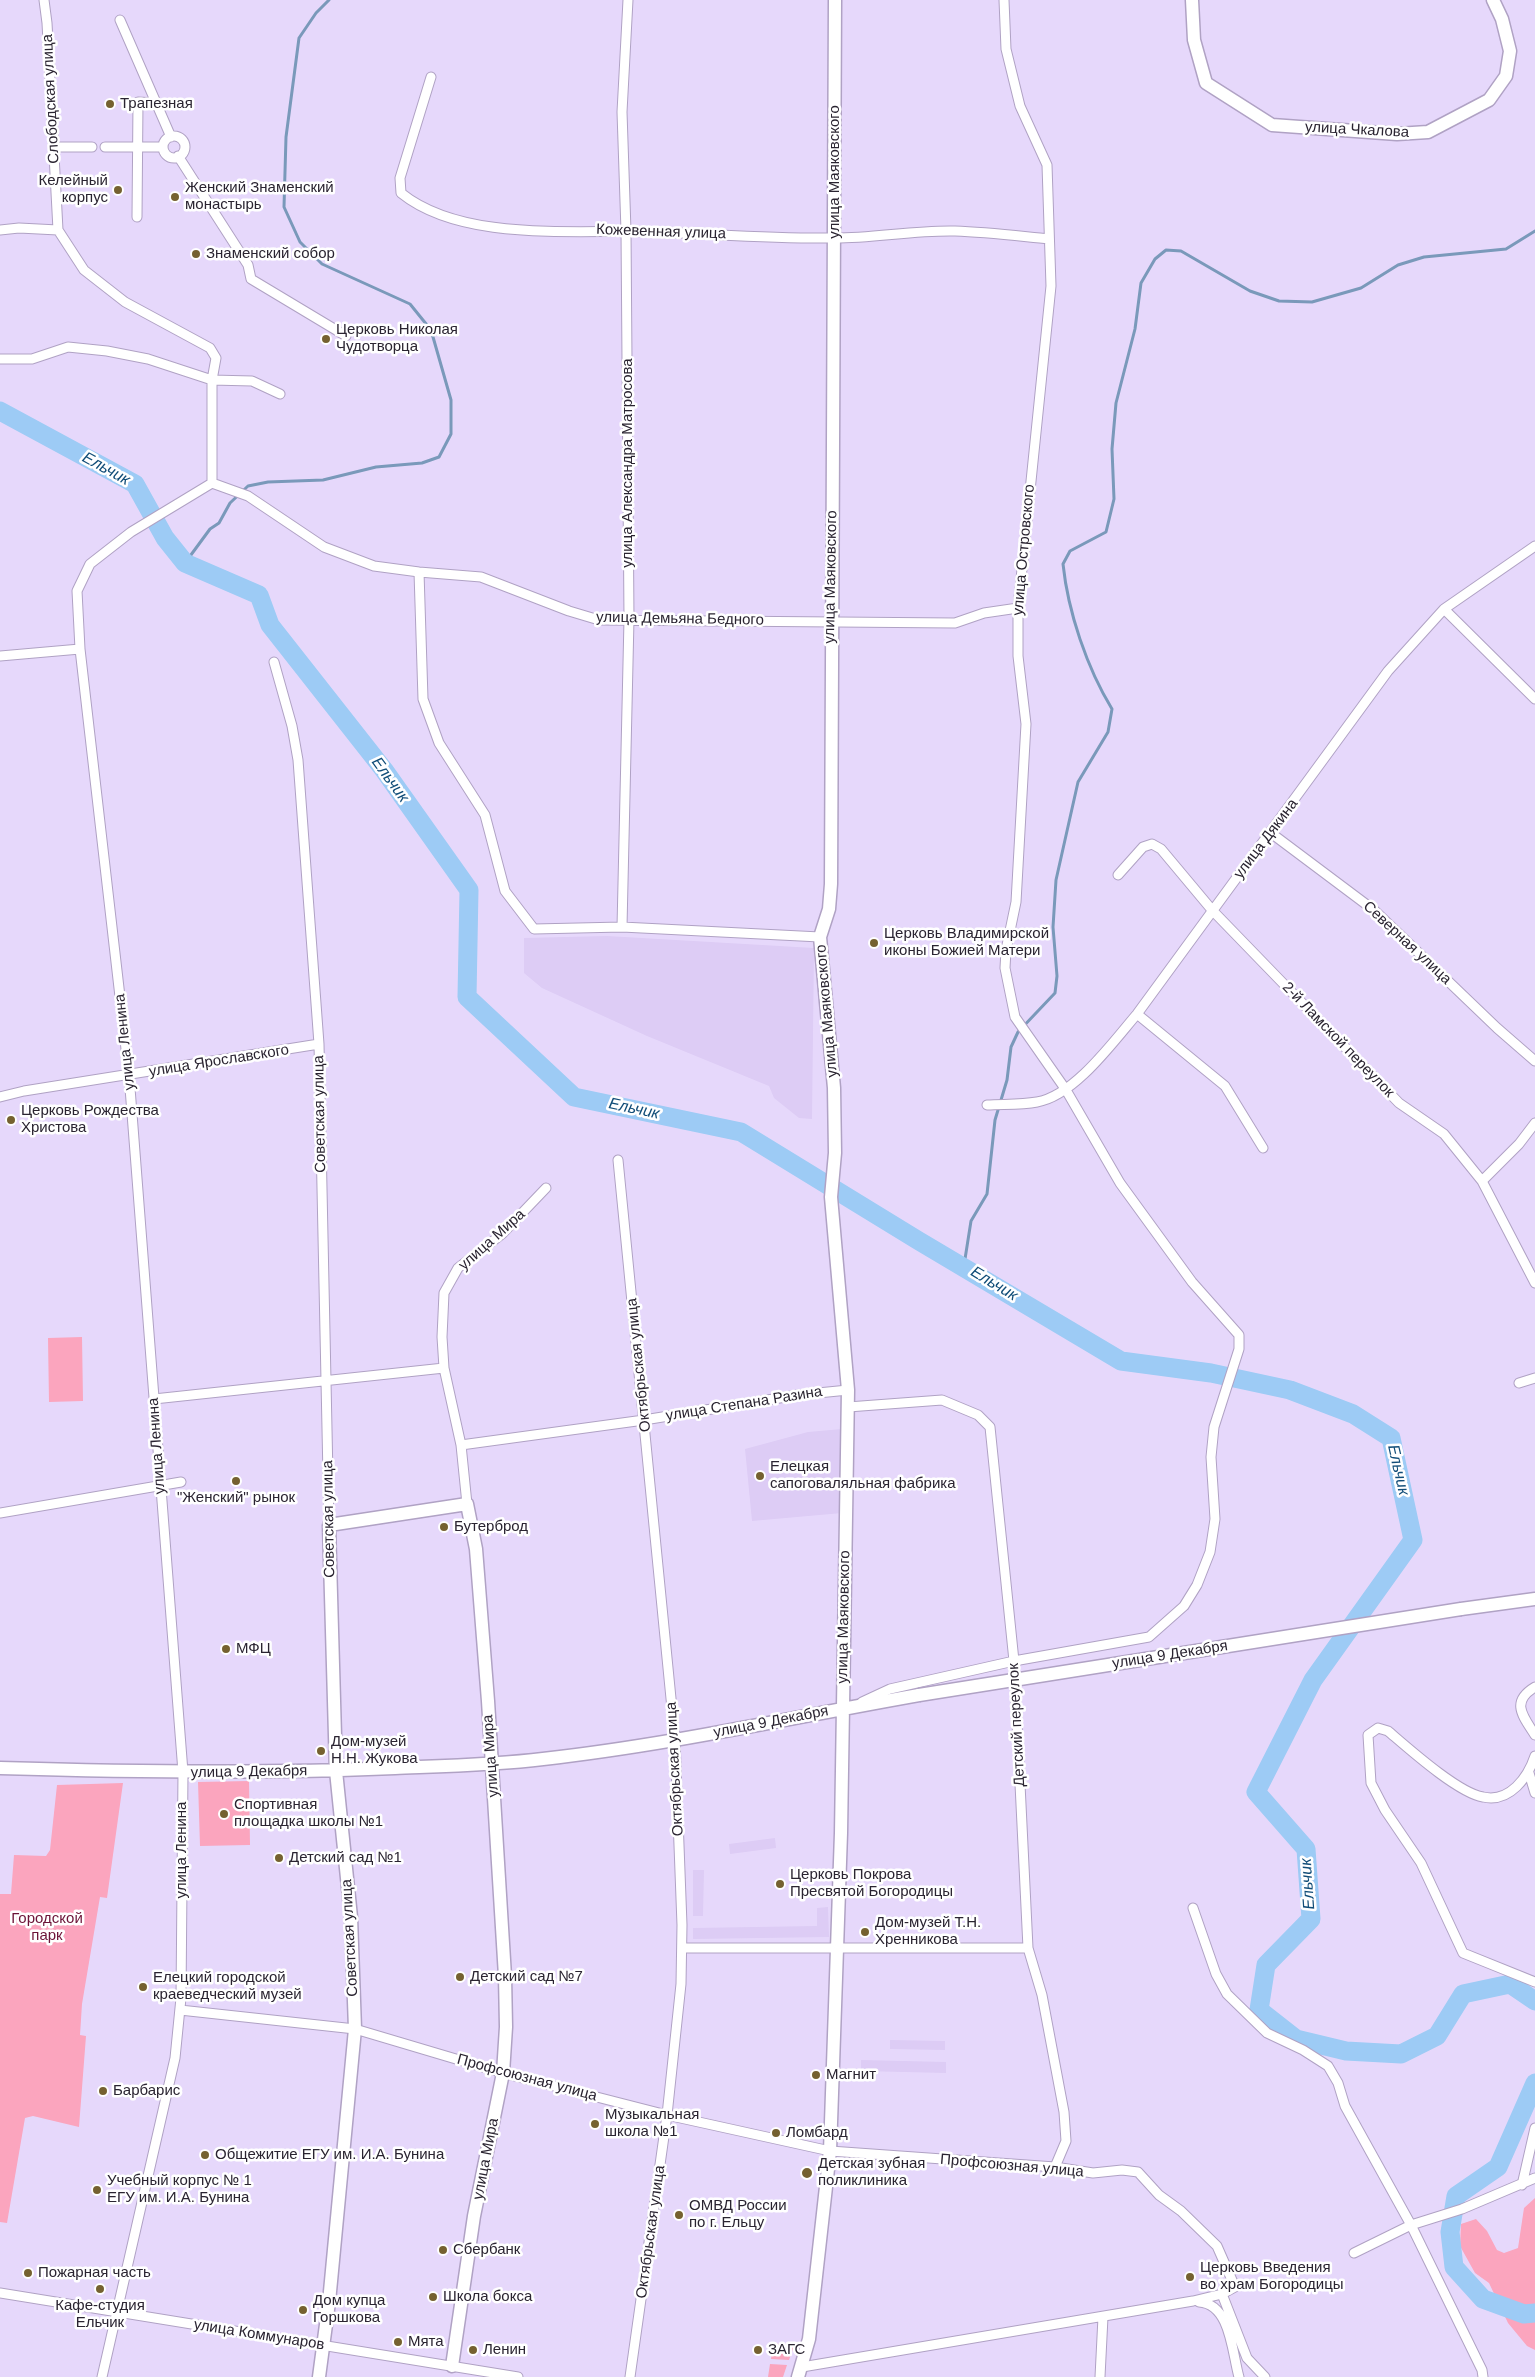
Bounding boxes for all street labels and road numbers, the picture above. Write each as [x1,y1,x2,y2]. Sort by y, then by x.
street label: Слободская улица [39,34,63,164]
street label: улица Маяковского [826,105,844,239]
street label: улица Чкалова [1305,118,1409,142]
street label: Кожевенная улица [596,221,726,243]
street label: улица Александра Матросова [619,358,637,568]
street label: улица Островского [1009,483,1039,617]
street label: улица Маяковского [821,510,841,644]
street label: улица Демьяна Бедного [596,609,764,629]
street label: улица Дякина [1230,796,1302,882]
street label: Северная улица [1359,898,1455,988]
street label: улица Маяковского [812,944,842,1078]
street label: 2-й Ламской переулок [1278,979,1398,1101]
street label: улица Ленина [111,993,139,1091]
street label: улица Ярославского [148,1041,290,1081]
street label: Советская улица [310,1055,330,1173]
street label: улица Мира [455,1206,529,1274]
street label: Октябрьская улица [623,1297,655,1433]
street label: улица Степана Разина [665,1383,823,1425]
street label: улица Ленина [145,1397,169,1495]
street label: Советская улица [319,1460,339,1578]
street label: улица Маяковского [834,1550,854,1684]
street label: улица 9 Декабря [1111,1637,1229,1673]
street label: Детский переулок [1005,1663,1029,1787]
street label: Октябрьская улица [662,1701,688,1837]
street label: улица 9 Декабря [712,1702,830,1742]
street label: улица Мира [479,1714,503,1798]
street label: улица 9 Декабря [191,1762,307,1782]
street label: улица Ленина [173,1802,191,1898]
street label: Советская улица [338,1879,362,1997]
street label: Профсоюзная улица [455,2051,599,2105]
street label: улица Мира [469,2117,503,2201]
street label: Профсоюзная улица [939,2151,1085,2181]
street label: Октябрьская улица [633,2164,669,2300]
street label: улица Коммунаров [192,2316,326,2354]

